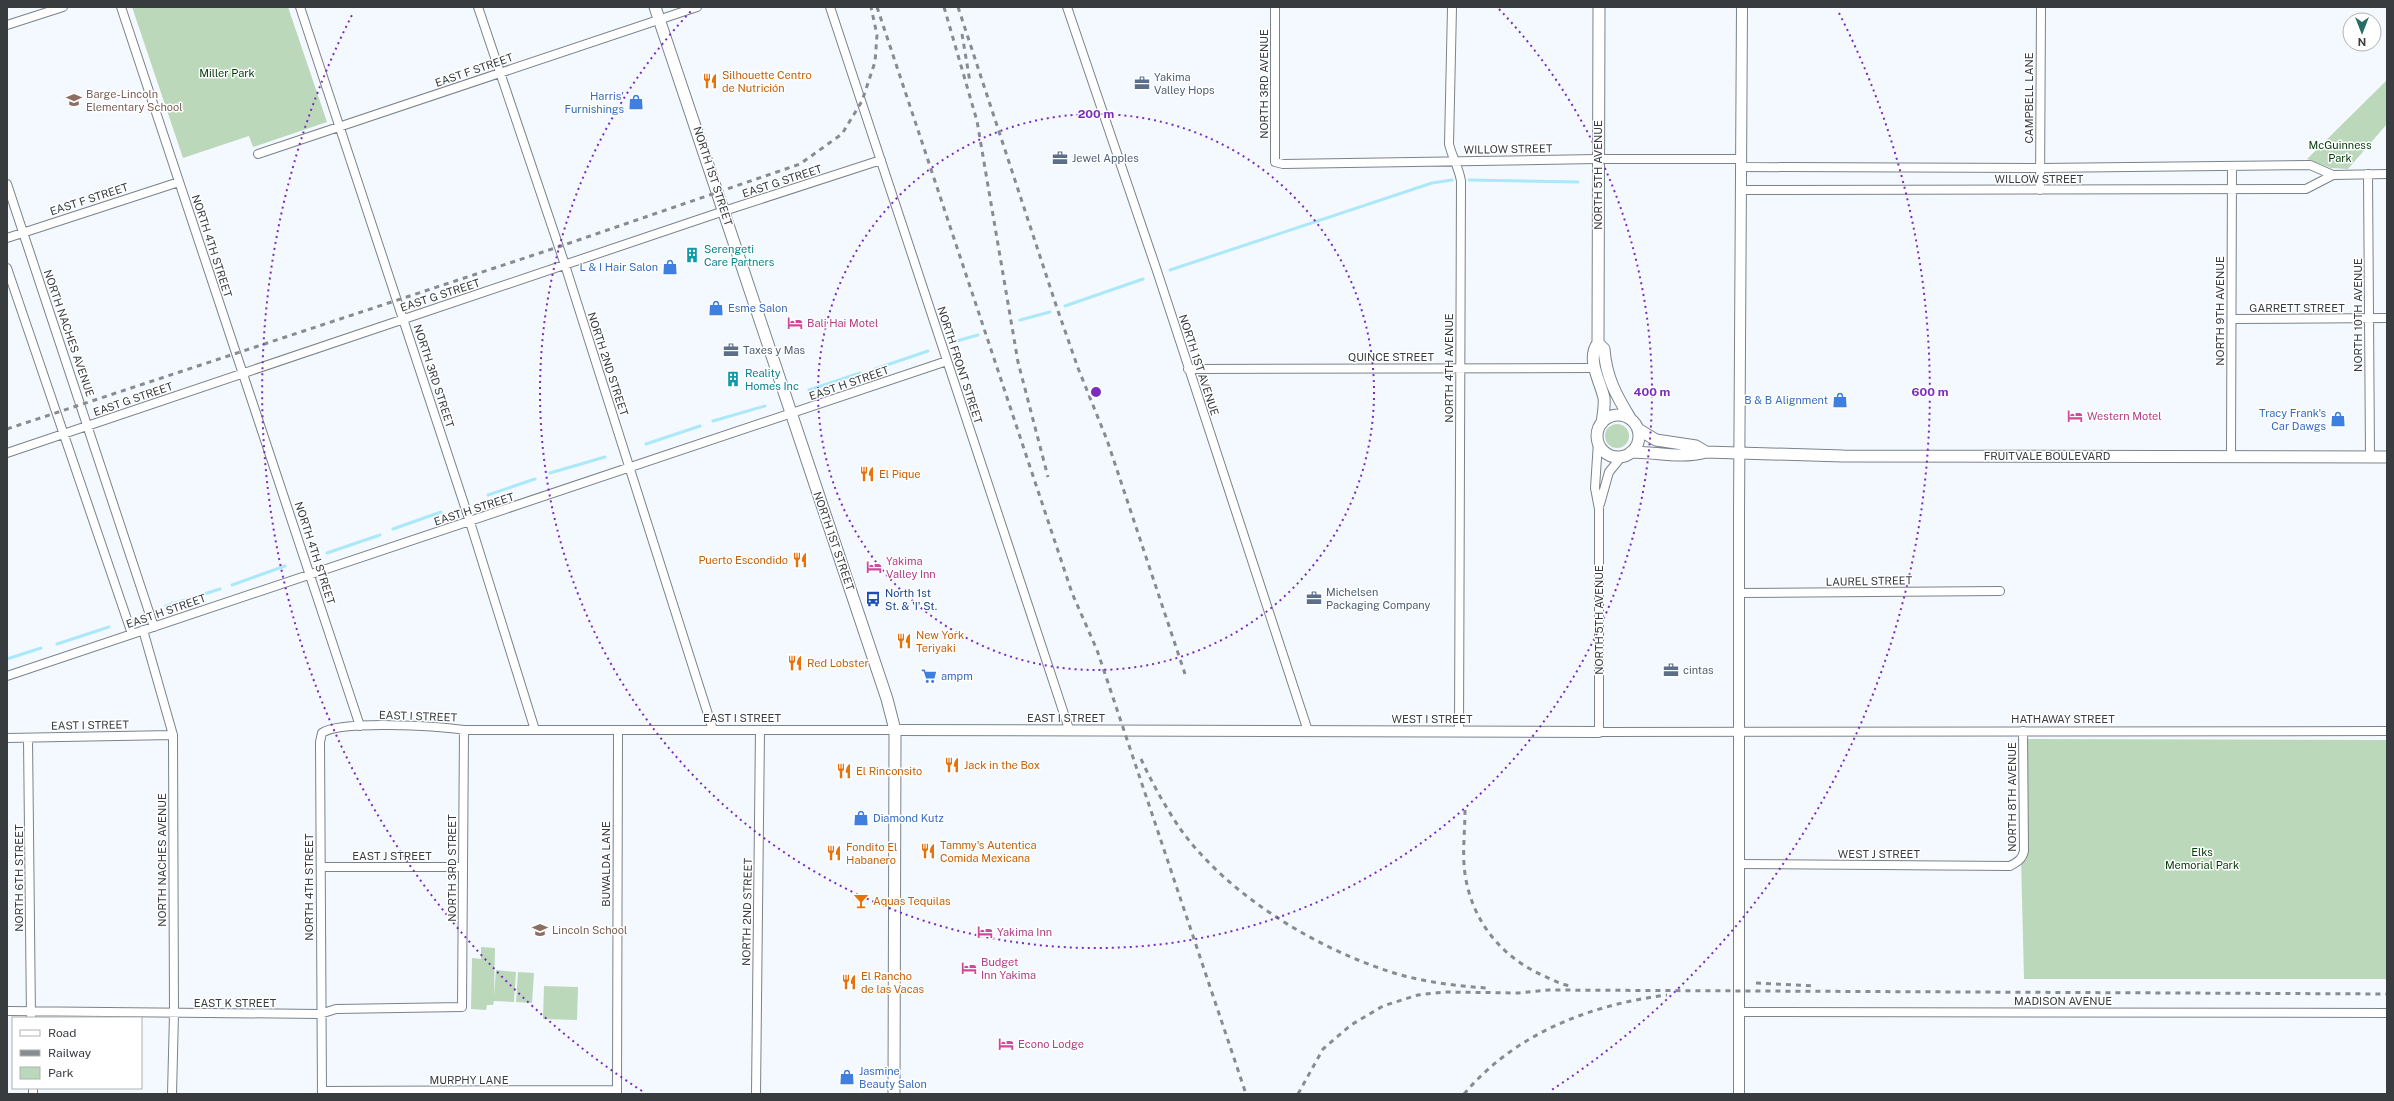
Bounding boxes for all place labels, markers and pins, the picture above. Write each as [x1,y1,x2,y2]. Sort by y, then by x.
place label: Silhouette Centro de Nutrición [722,69,812,94]
place label: Yakima Valley Hops [1154,71,1215,96]
restaurant icon: Silhouette Centro de Nutrición [701,72,719,90]
office icon: Yakima Valley Hops [1133,74,1151,92]
place label: Barge-Lincoln Elementary School [86,88,183,113]
place label: Harris' Furnishings [564,90,624,115]
school or university icon: Barge-Lincoln Elementary School [65,91,83,109]
shop icon: Harris' Furnishings [627,93,645,111]
office icon: Jewel Apples [1051,149,1069,167]
place label: Jewel Apples [1072,152,1139,164]
place label: Serengeti Care Partners [704,243,775,268]
building icon: Serengeti Care Partners [683,246,701,264]
shop icon: L & I Hair Salon [661,258,679,276]
place label: L & I Hair Salon [579,261,658,273]
shop icon: Esme Salon [707,299,725,317]
place label: Esme Salon [728,302,788,314]
hotel icon: Bali Hai Motel [786,314,804,332]
place label: Bali Hai Motel [807,317,878,329]
office icon: Taxes y Mas [722,341,740,359]
place label: Taxes y Mas [743,344,805,356]
place label: Reality Homes Inc [745,367,799,392]
building icon: Reality Homes Inc [724,370,742,388]
centre of rings [1089,385,1103,399]
shop icon: B & B Alignment [1831,391,1849,409]
place label: B & B Alignment [1744,394,1828,406]
hotel icon: Western Motel [2066,407,2084,425]
place label: Tracy Frank's Car Dawgs [2259,407,2326,432]
place label: Western Motel [2087,410,2162,422]
shop icon: Tracy Frank's Car Dawgs [2329,410,2347,428]
restaurant icon: El Pique [858,465,876,483]
place label: El Pique [879,468,921,480]
restaurant icon: Puerto Escondido [791,551,809,569]
place label: Puerto Escondido [698,554,788,566]
place label: Yakima Valley Inn [886,555,936,580]
hotel icon: Yakima Valley Inn [865,558,883,576]
place label: Michelsen Packaging Company [1326,586,1431,611]
place label: North 1st St. & 'I' St. [885,587,937,612]
office icon: Michelsen Packaging Company [1305,589,1323,607]
bus stop icon: North 1st St. & 'I' St. [864,590,882,608]
place label: New York Teriyaki [916,629,964,654]
restaurant icon: New York Teriyaki [895,632,913,650]
restaurant icon: Red Lobster [786,654,804,672]
place label: Red Lobster [807,657,869,669]
office icon: cintas [1662,661,1680,679]
place label: cintas [1683,664,1714,676]
supermarket icon: ampm [920,667,938,685]
place label: ampm [941,670,973,682]
restaurant icon: Jack in the Box [943,756,961,774]
place label: Jack in the Box [964,759,1040,771]
restaurant icon: El Rinconsito [835,762,853,780]
place label: El Rinconsito [856,765,922,777]
shop icon: Diamond Kutz [852,809,870,827]
place label: Diamond Kutz [873,812,944,824]
place label: Tammy's Autentica Comida Mexicana [940,839,1036,864]
place label: Fondito El Habanero [846,841,897,866]
restaurant icon: Tammy's Autentica Comida Mexicana [919,842,937,860]
restaurant icon: Fondito El Habanero [825,844,843,862]
bar icon: Aquas Tequilas [852,892,870,910]
place label: Aquas Tequilas [873,895,951,907]
school or university icon: Lincoln School [531,921,549,939]
hotel icon: Yakima Inn [976,923,994,941]
place label: Lincoln School [552,924,627,936]
place label: Yakima Inn [997,926,1052,938]
place label: Budget Inn Yakima [981,956,1036,981]
hotel icon: Budget Inn Yakima [960,959,978,977]
place label: El Rancho de las Vacas [861,970,925,995]
restaurant icon: El Rancho de las Vacas [840,973,858,991]
hotel icon: Econo Lodge [997,1035,1015,1053]
place label: Econo Lodge [1018,1038,1084,1050]
place label: Jasmine Beauty Salon [859,1065,927,1090]
shop icon: Jasmine Beauty Salon [838,1068,856,1086]

